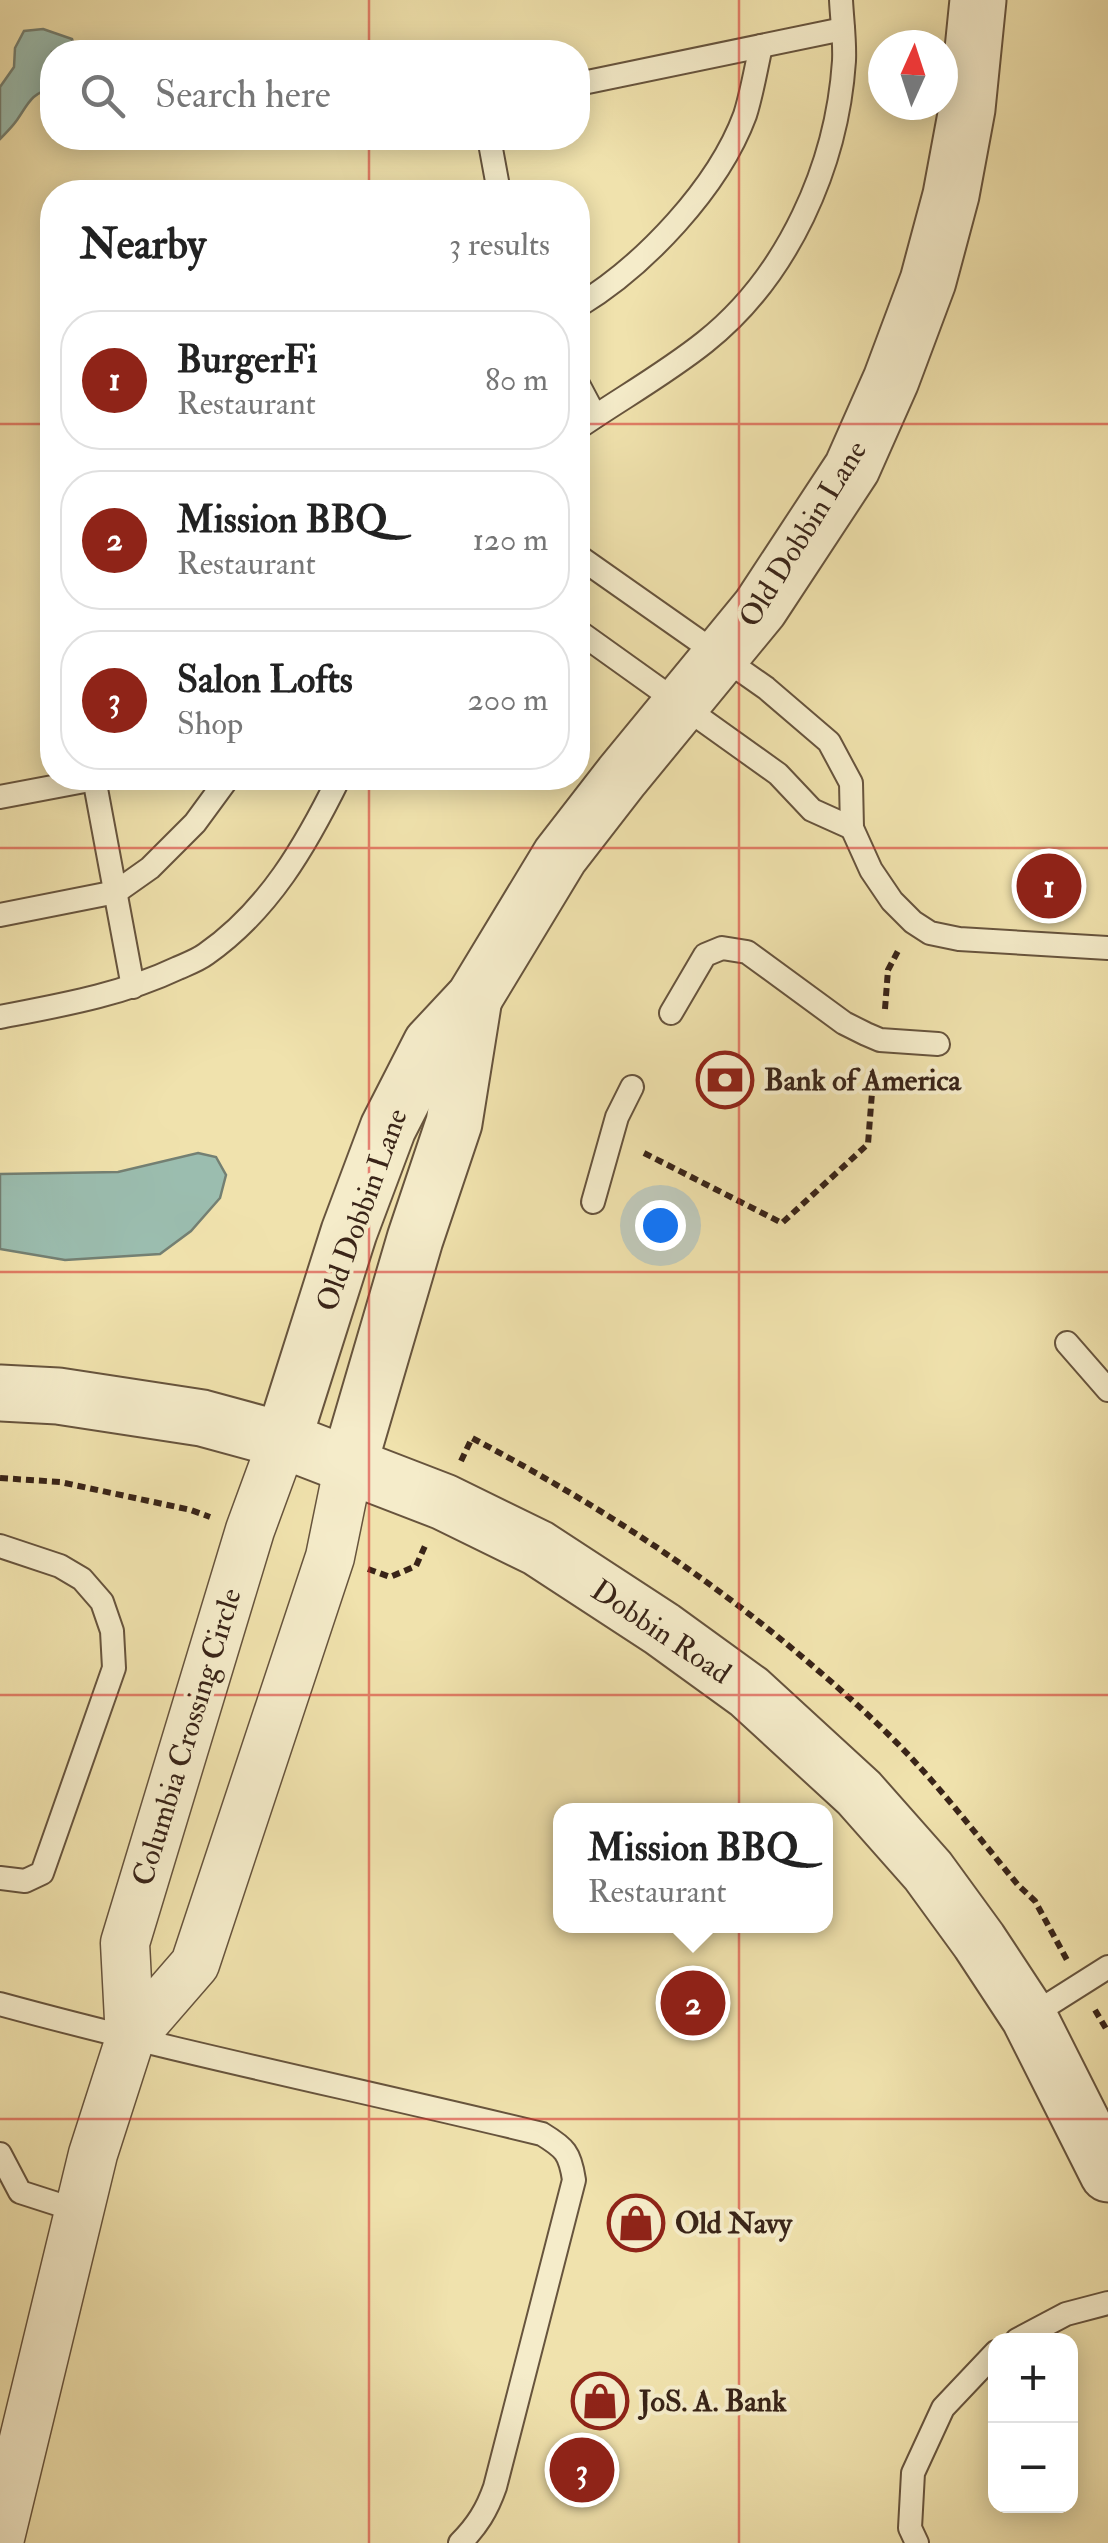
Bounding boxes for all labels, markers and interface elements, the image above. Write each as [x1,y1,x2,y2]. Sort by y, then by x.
north arrow [868,30,958,120]
search box [40,40,590,150]
icon: search [75,68,130,123]
text: Search here [155,71,331,119]
text: Nearby [80,219,206,271]
text: 3 results [449,225,550,265]
text: BurgerFi [177,336,317,384]
text: 1 [109,360,120,400]
text: 80 m [485,360,548,400]
text: Restaurant [177,384,316,424]
street label: Old Dobbin Lane [731,434,875,634]
text: Mission BBQ [177,496,387,544]
text: 2 [106,520,123,560]
text: 120 m [472,520,548,560]
text: Restaurant [177,544,316,584]
text: Salon Lofts [177,656,353,704]
text: 3 [108,680,121,720]
text: 200 m [467,680,548,720]
text: Shop [177,704,243,744]
pin: 1 [1016,848,1082,924]
bank icon: Bank of America [695,1050,755,1110]
place label: Bank of America [764,1062,963,1099]
street label: Old Dobbin Lane [308,1104,416,1316]
your location [635,1200,686,1251]
street label: Dobbin Road [584,1572,738,1692]
street label: Columbia Crossing Circle [124,1584,250,1890]
popup [553,1803,833,1933]
text: Mission BBQ [588,1824,798,1872]
text: Restaurant [588,1872,727,1912]
pin: 2 [660,1966,726,2040]
shop icon: Old Navy [606,2193,666,2253]
place label: Old Navy [675,2205,794,2242]
map controls [988,2333,1078,2513]
button: + [988,2333,1078,2423]
shop icon: JoS. A. Bank [570,2371,630,2431]
place label: JoS. A. Bank [637,2383,787,2420]
button: − [988,2423,1078,2513]
pin: 3 [550,2432,614,2508]

